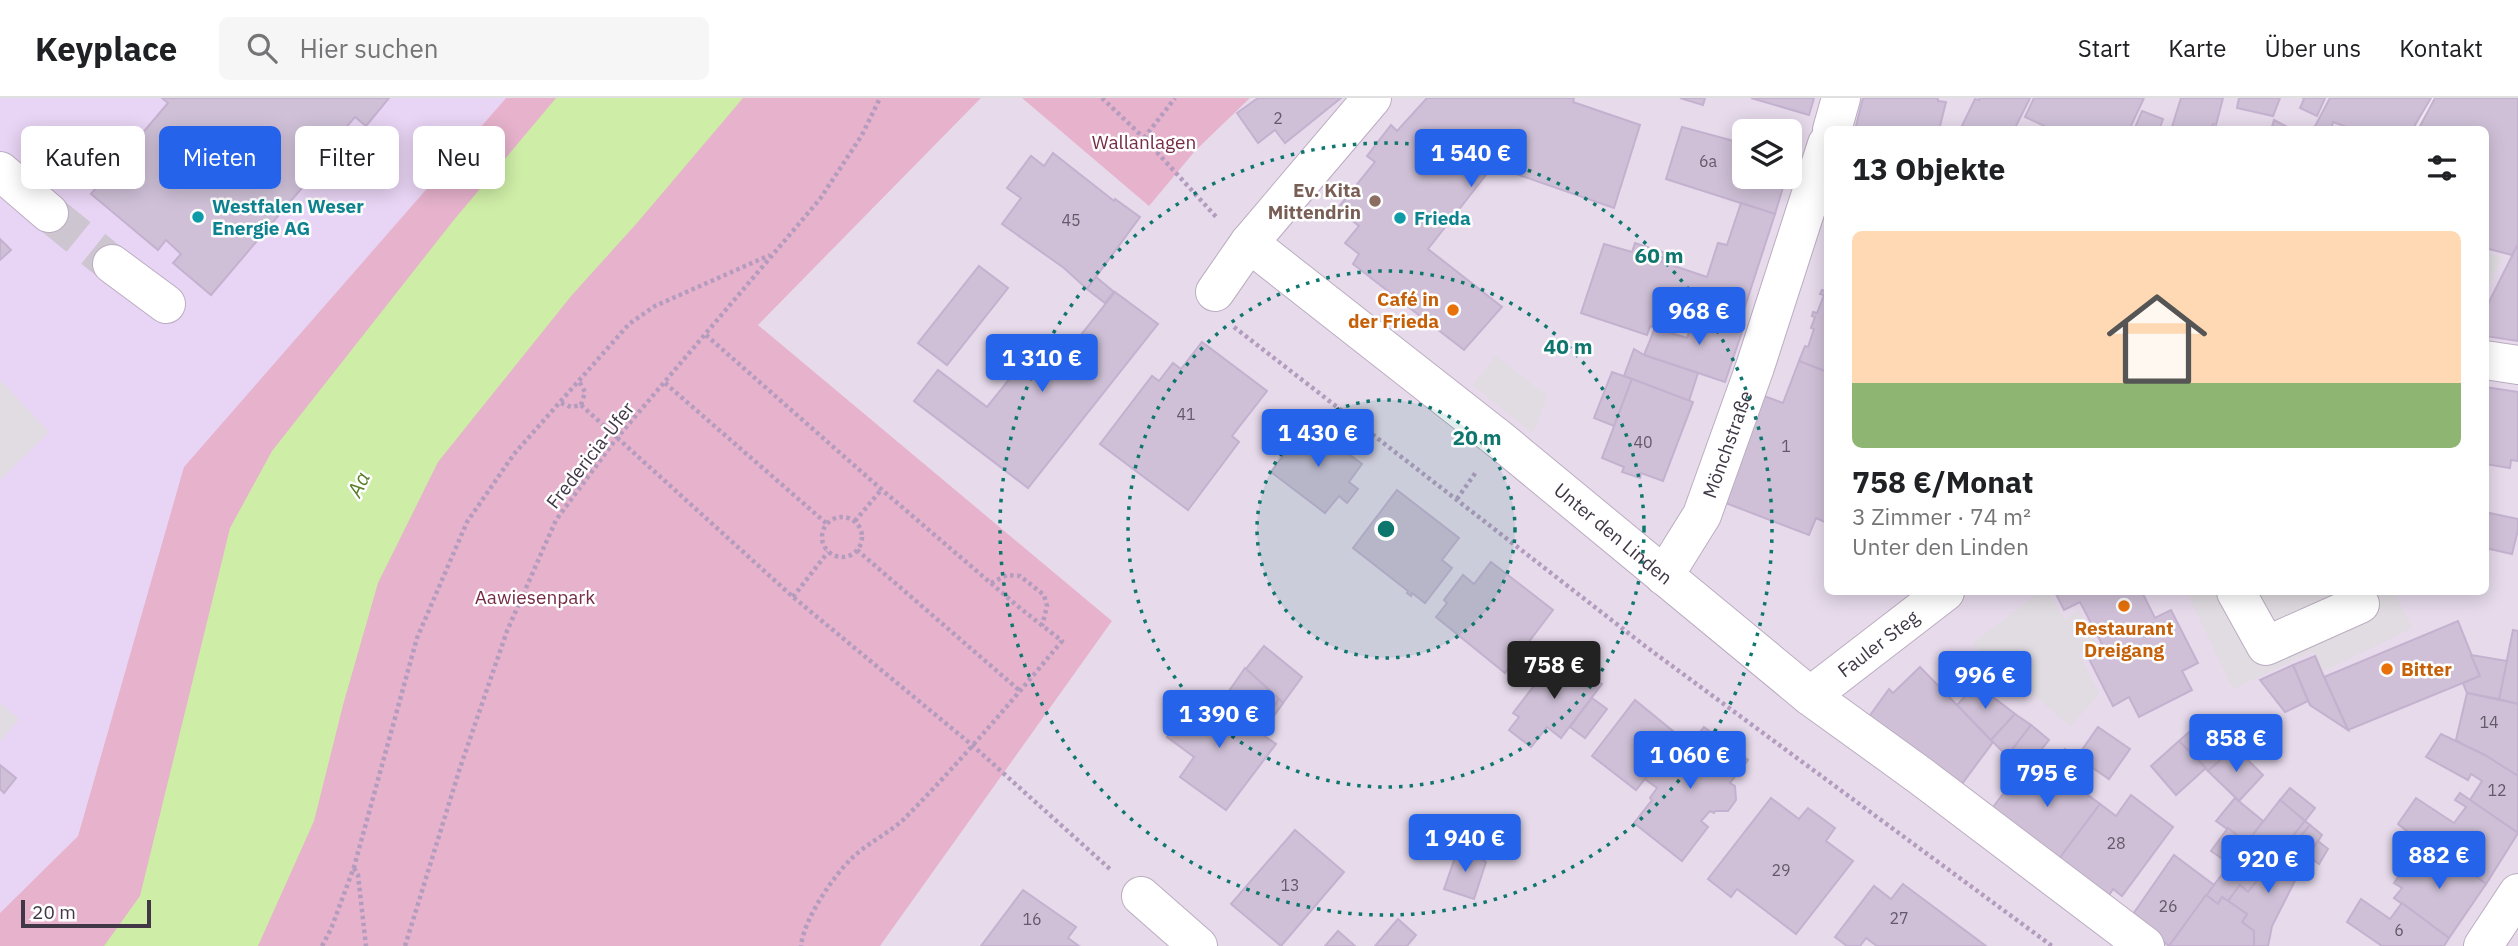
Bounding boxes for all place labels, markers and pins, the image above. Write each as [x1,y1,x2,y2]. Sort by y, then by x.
pin: 1 540 € [1406,130,1536,189]
place label: Ev. Kita Mittendrin [1268,178,1361,224]
marker: Ev. Kita Mittendrin [1367,193,1383,209]
place label: Westfalen Weser Energie AG [212,194,364,240]
place label: Frieda [1414,206,1471,230]
marker: Westfalen Weser Energie AG [190,209,206,225]
marker: Frieda [1392,210,1408,226]
place label: Café in der Frieda [1348,287,1439,333]
pin: 968 € [1650,288,1748,347]
marker: Café in der Frieda [1445,302,1461,318]
pin: 1 310 € [977,334,1107,394]
pin: 1 430 € [1253,410,1383,469]
centre of rings [1374,517,1398,541]
marker: Restaurant Dreigang [2116,598,2132,614]
place label: Restaurant Dreigang [2075,616,2173,662]
pin: 758 € [1505,642,1603,701]
pin: 996 € [1936,652,2034,711]
place label: Bitter [2401,657,2452,681]
marker: Bitter [2379,661,2395,677]
pin: 1 390 € [1154,690,1284,750]
pin: 858 € [2187,714,2285,774]
pin: 1 060 € [1625,732,1755,791]
pin: 795 € [1998,750,2096,809]
pin: 1 940 € [1400,814,1530,874]
pin: 882 € [2390,832,2488,891]
pin: 920 € [2219,836,2317,895]

